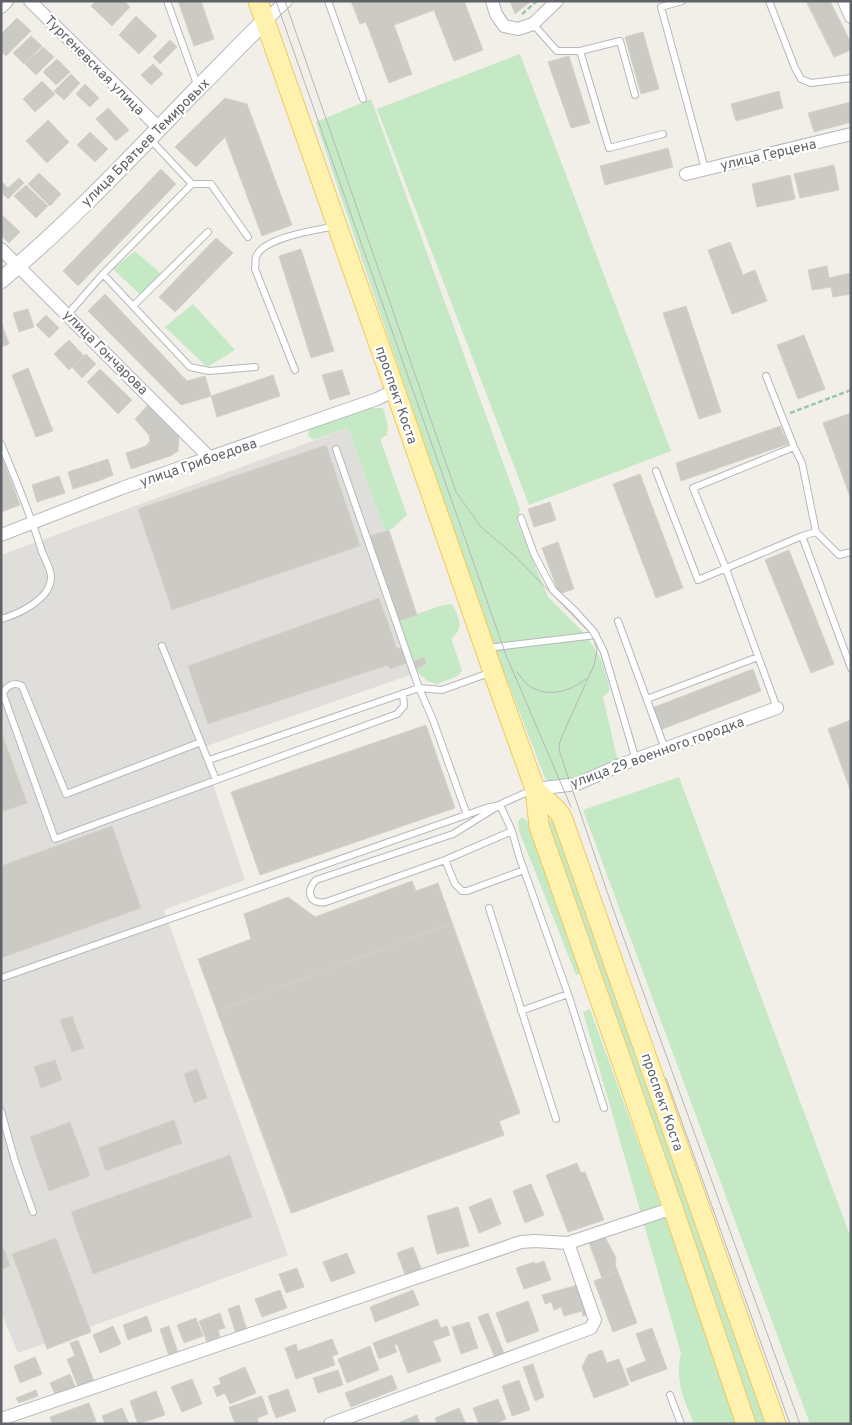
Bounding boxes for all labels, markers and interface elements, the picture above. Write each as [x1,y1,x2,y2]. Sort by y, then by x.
street label: Тургеневская улица [40,13,147,120]
street label: улица Братьев Темировых [78,75,214,211]
street label: улица Герцена [719,136,818,175]
street label: улица Гончарова [59,307,151,399]
street label: проспект Коста [371,344,420,447]
street label: улица Грибоедова [138,435,259,491]
street label: улица 29 военного городка [568,714,747,793]
street label: проспект Коста [637,1051,686,1154]

